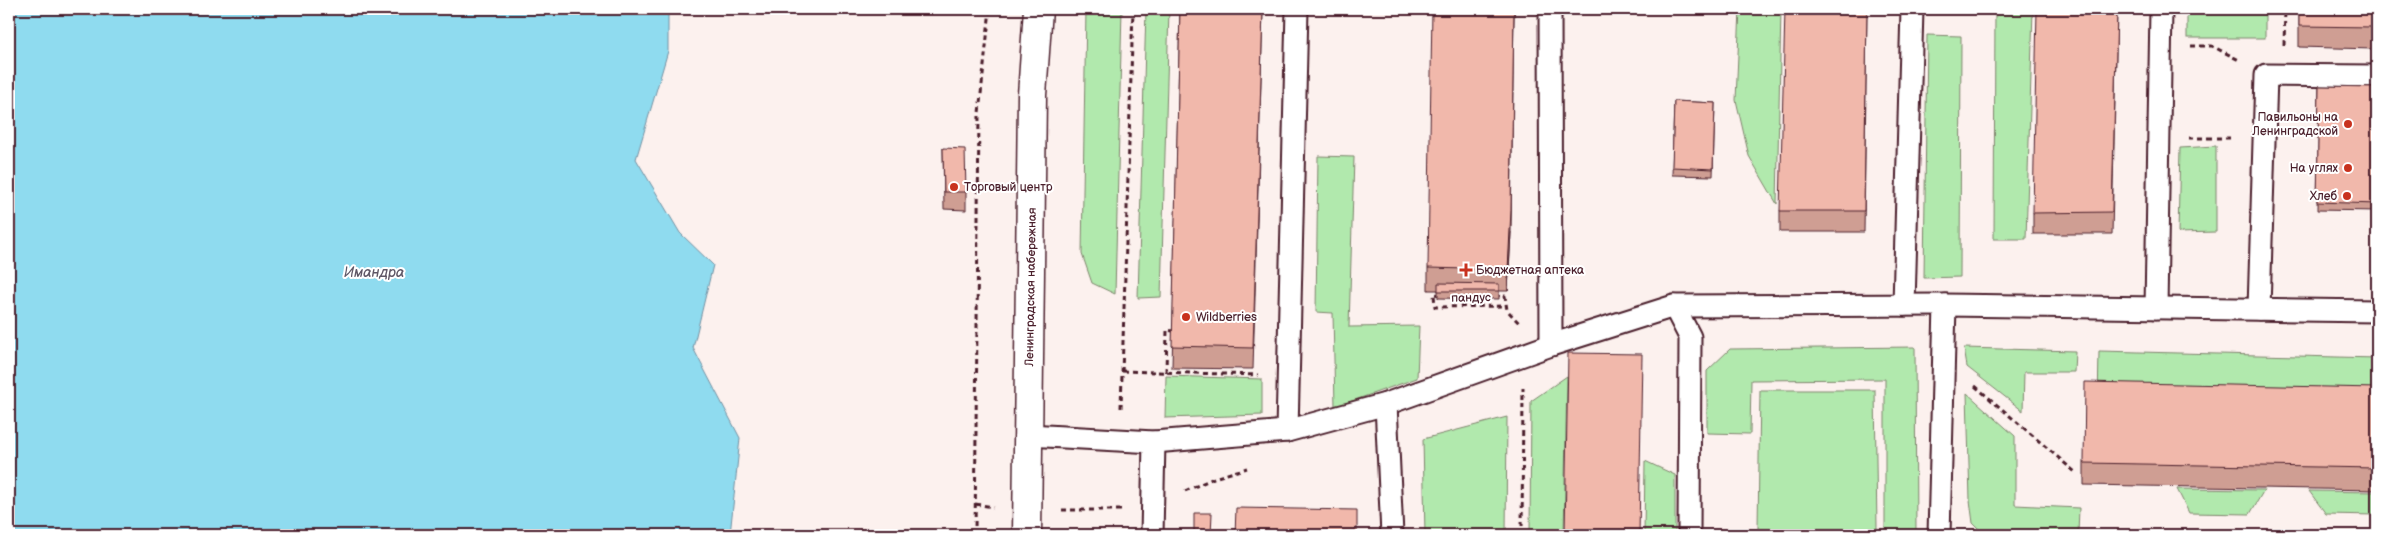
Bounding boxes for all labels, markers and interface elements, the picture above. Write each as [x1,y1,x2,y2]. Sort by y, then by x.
place label: Павильоны на Ленинградской [2251,110,2338,139]
marker: Павильоны на Ленинградской [2342,118,2354,130]
place label: На углях [2290,161,2339,176]
marker: На углях [2342,162,2354,174]
place label: Торговый центр [964,180,1053,195]
marker: Торговый центр [948,181,960,193]
place label: Хлеб [2310,189,2337,204]
marker: Хлеб [2341,190,2353,202]
street label: Ленинградская набережная [1022,207,1040,368]
place label: Бюджетная аптека [1476,263,1584,278]
water label: Имандра [344,264,404,281]
marker: Бюджетная аптека [1460,264,1472,276]
street label: пандус [1451,290,1491,306]
place label: Wildberries [1196,310,1257,325]
marker: Wildberries [1180,311,1192,323]

